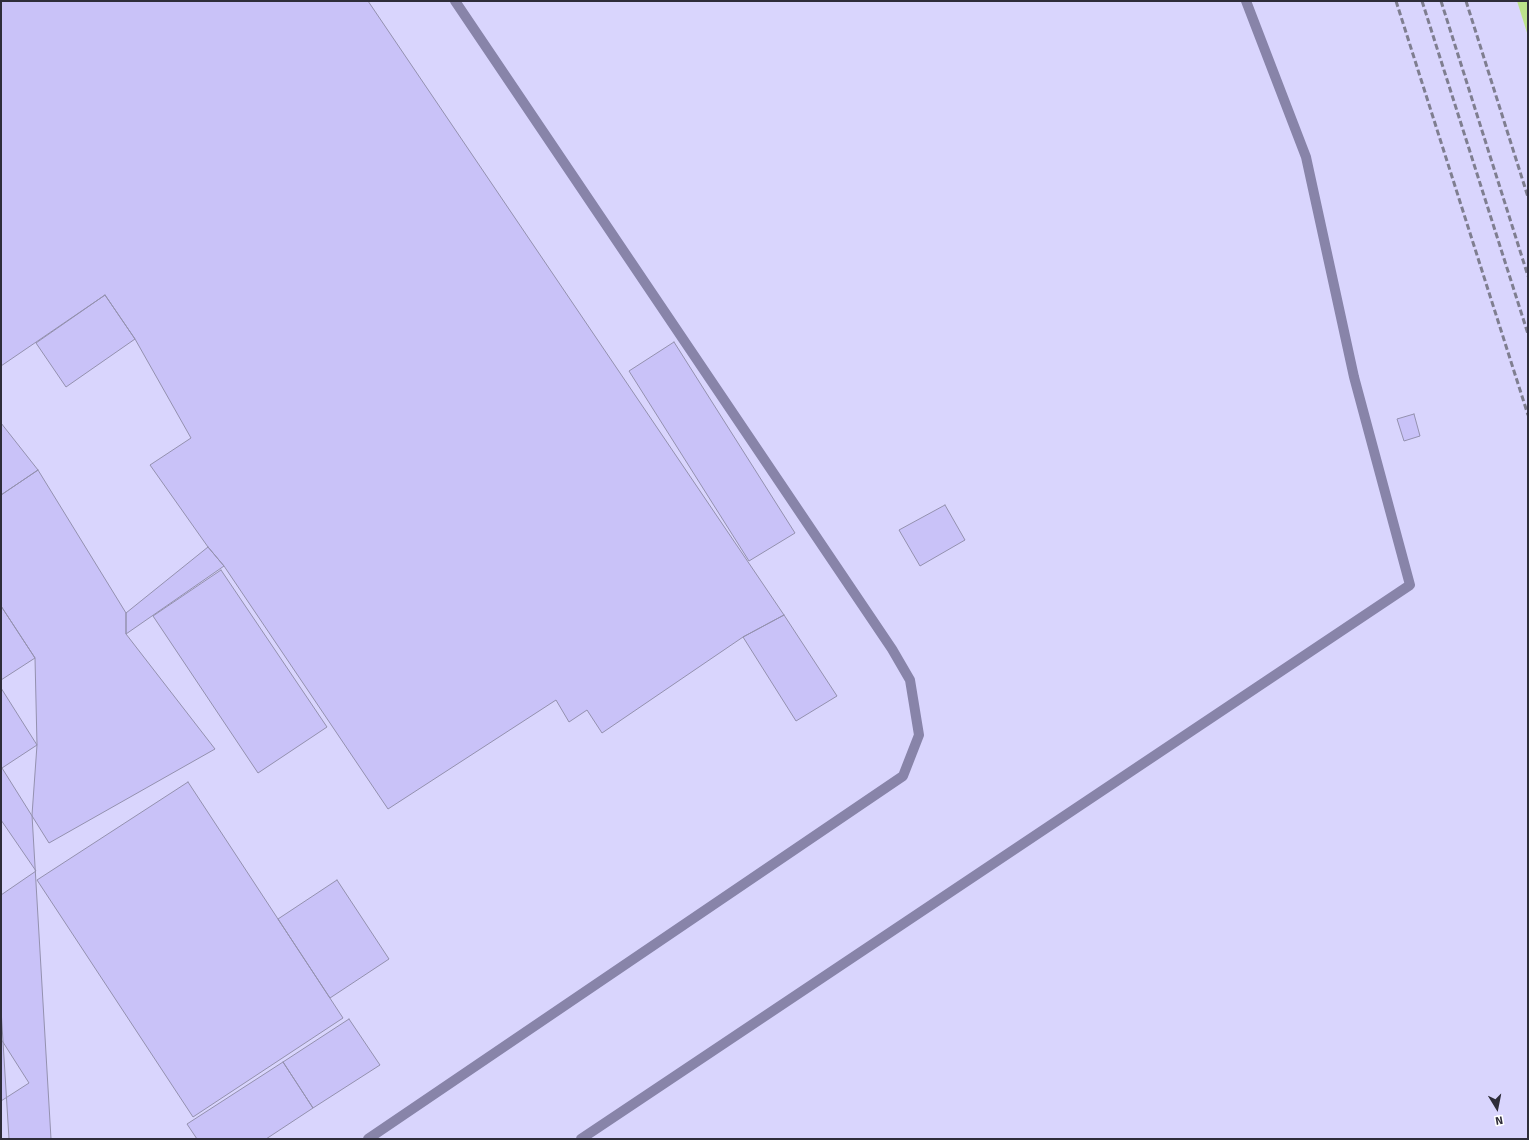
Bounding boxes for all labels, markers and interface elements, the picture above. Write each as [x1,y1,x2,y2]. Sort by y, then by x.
north arrow [1477,1088,1517,1128]
text: N [1494,1113,1504,1127]

